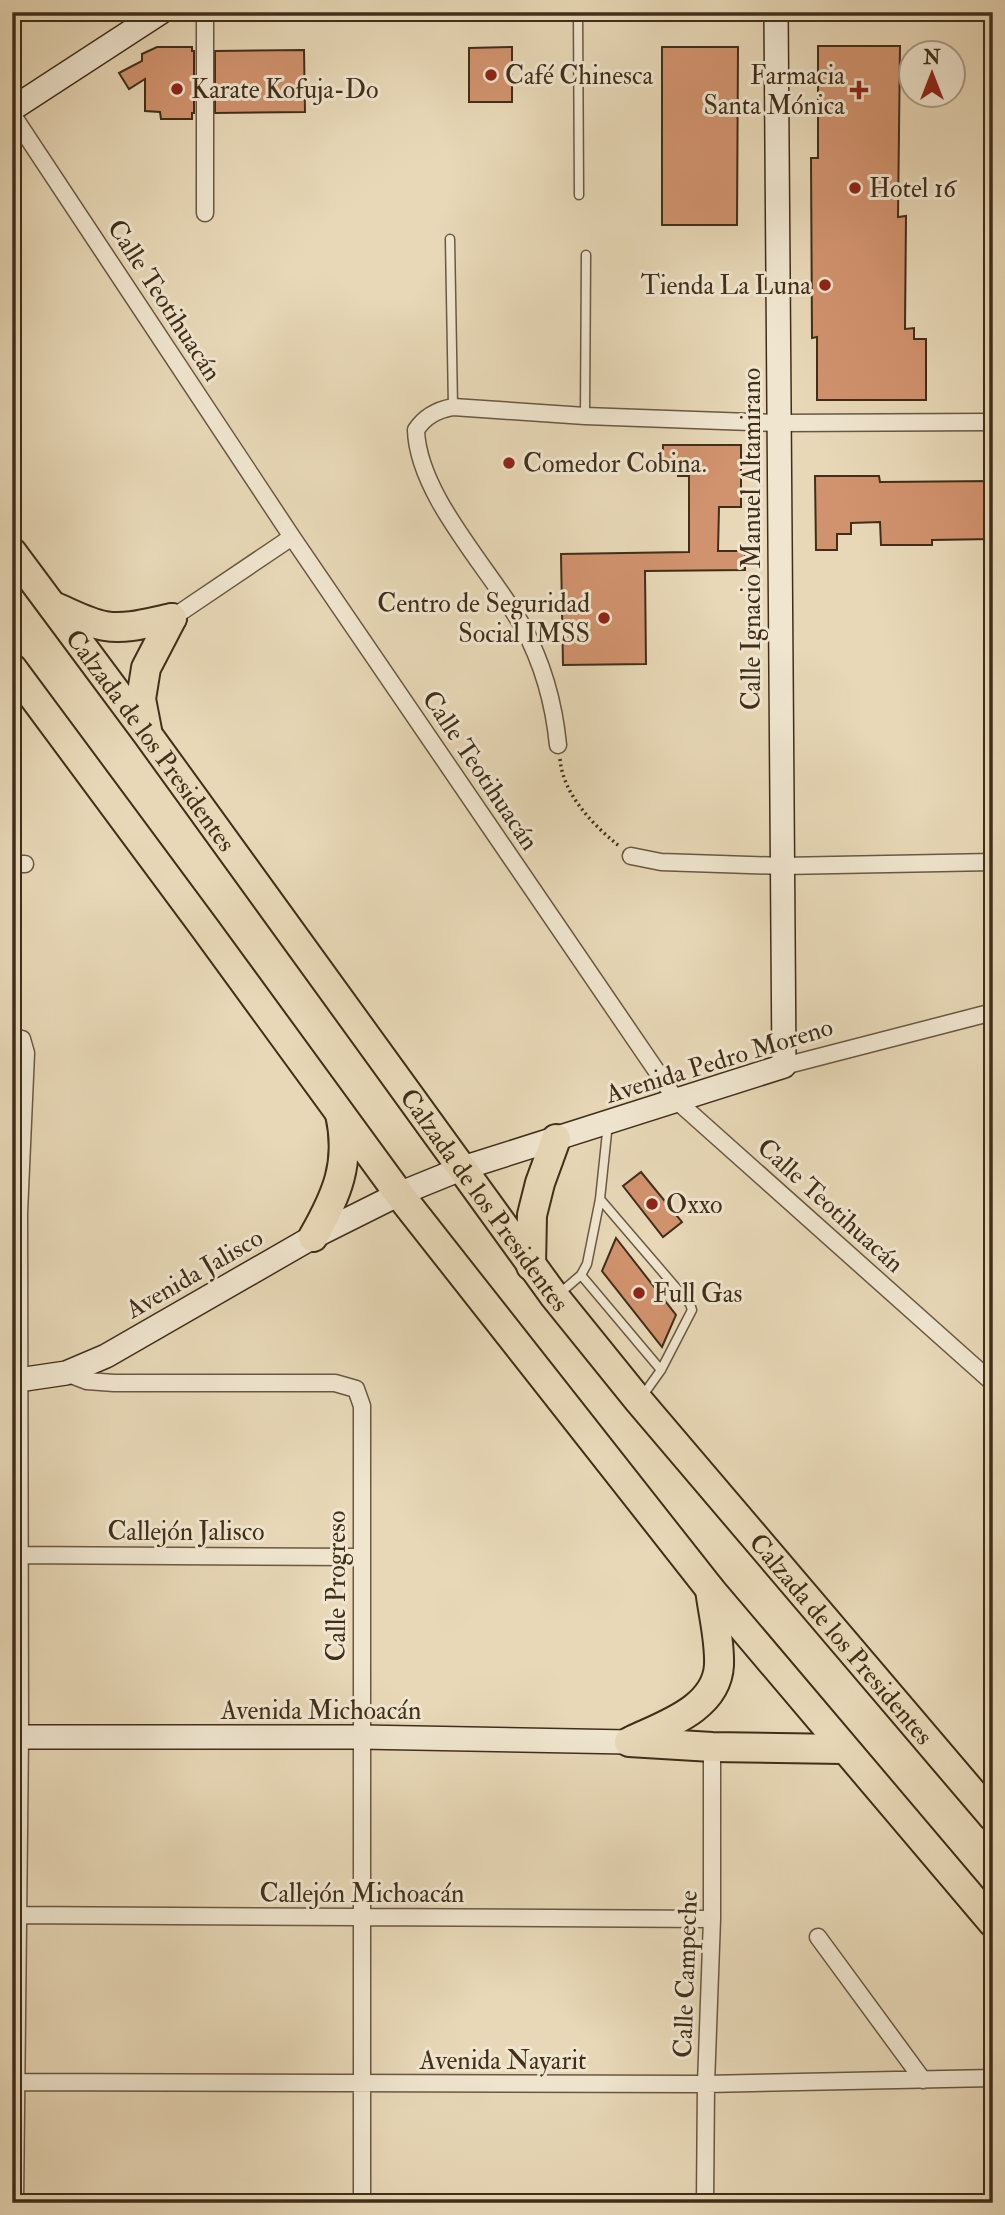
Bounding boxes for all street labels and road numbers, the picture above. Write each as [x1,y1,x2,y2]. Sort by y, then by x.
street label: Calle Teotihuacán [100,214,228,387]
street label: Calle Ignacio Manuel Altamirano [736,368,768,710]
street label: Calzada de los Presidentes [58,623,242,858]
street label: Calle Teotihuacán [415,684,545,857]
street label: Avenida Pedro Moreno [601,1011,837,1111]
street label: Calzada de los Presidentes [392,1083,575,1319]
street label: Calle Teotihuacán [750,1132,910,1280]
street label: Avenida Jalisco [119,1222,269,1326]
street label: Calle Progreso [321,1511,353,1662]
street label: Callejón Jalisco [107,1516,265,1548]
street label: Calzada de los Presidentes [742,1527,940,1752]
street label: Avenida Michoacán [220,1695,421,1727]
street label: Callejón Michoacán [260,1878,465,1910]
street label: Calle Campeche [667,1889,706,2059]
street label: Avenida Nayarit [419,2045,586,2077]

